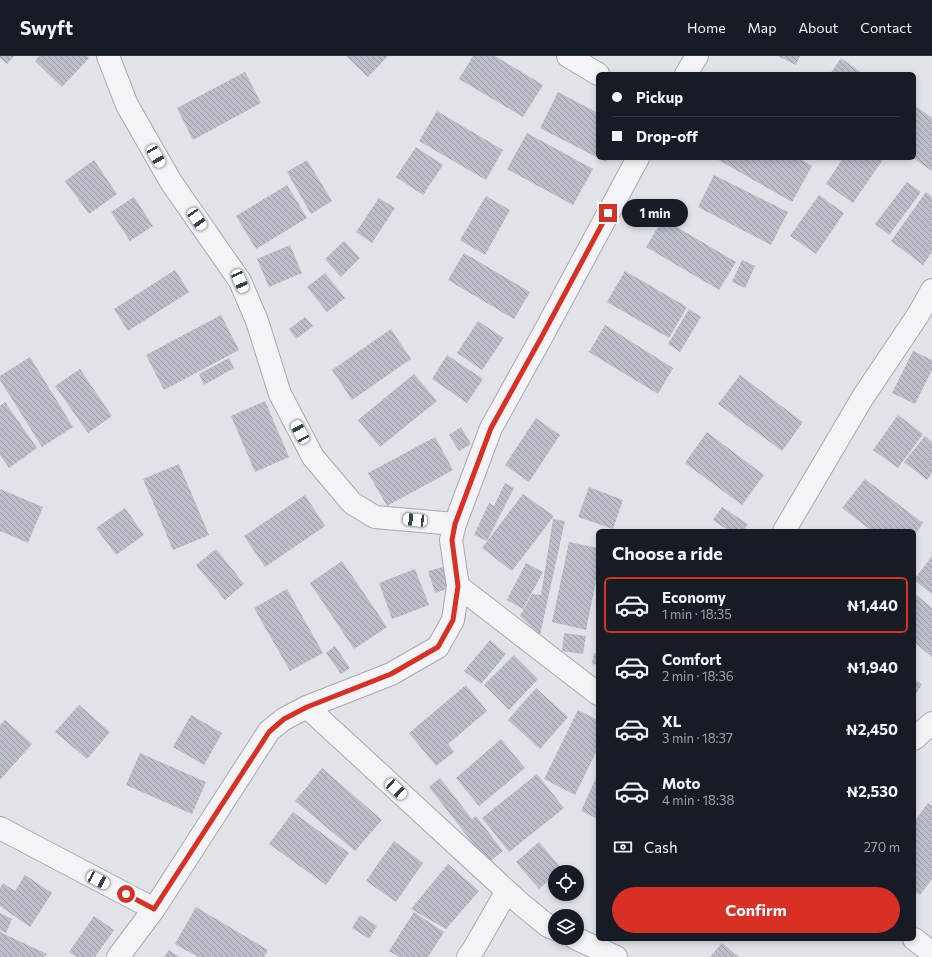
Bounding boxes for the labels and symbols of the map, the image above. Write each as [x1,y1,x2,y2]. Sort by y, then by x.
car [145,143,167,169]
callout: 1 min [622,199,688,227]
route end [599,204,617,222]
car [185,206,209,232]
car [230,268,250,294]
car [289,419,311,445]
car [402,513,428,527]
car [383,776,409,802]
car [85,869,111,891]
route start [117,885,135,903]

